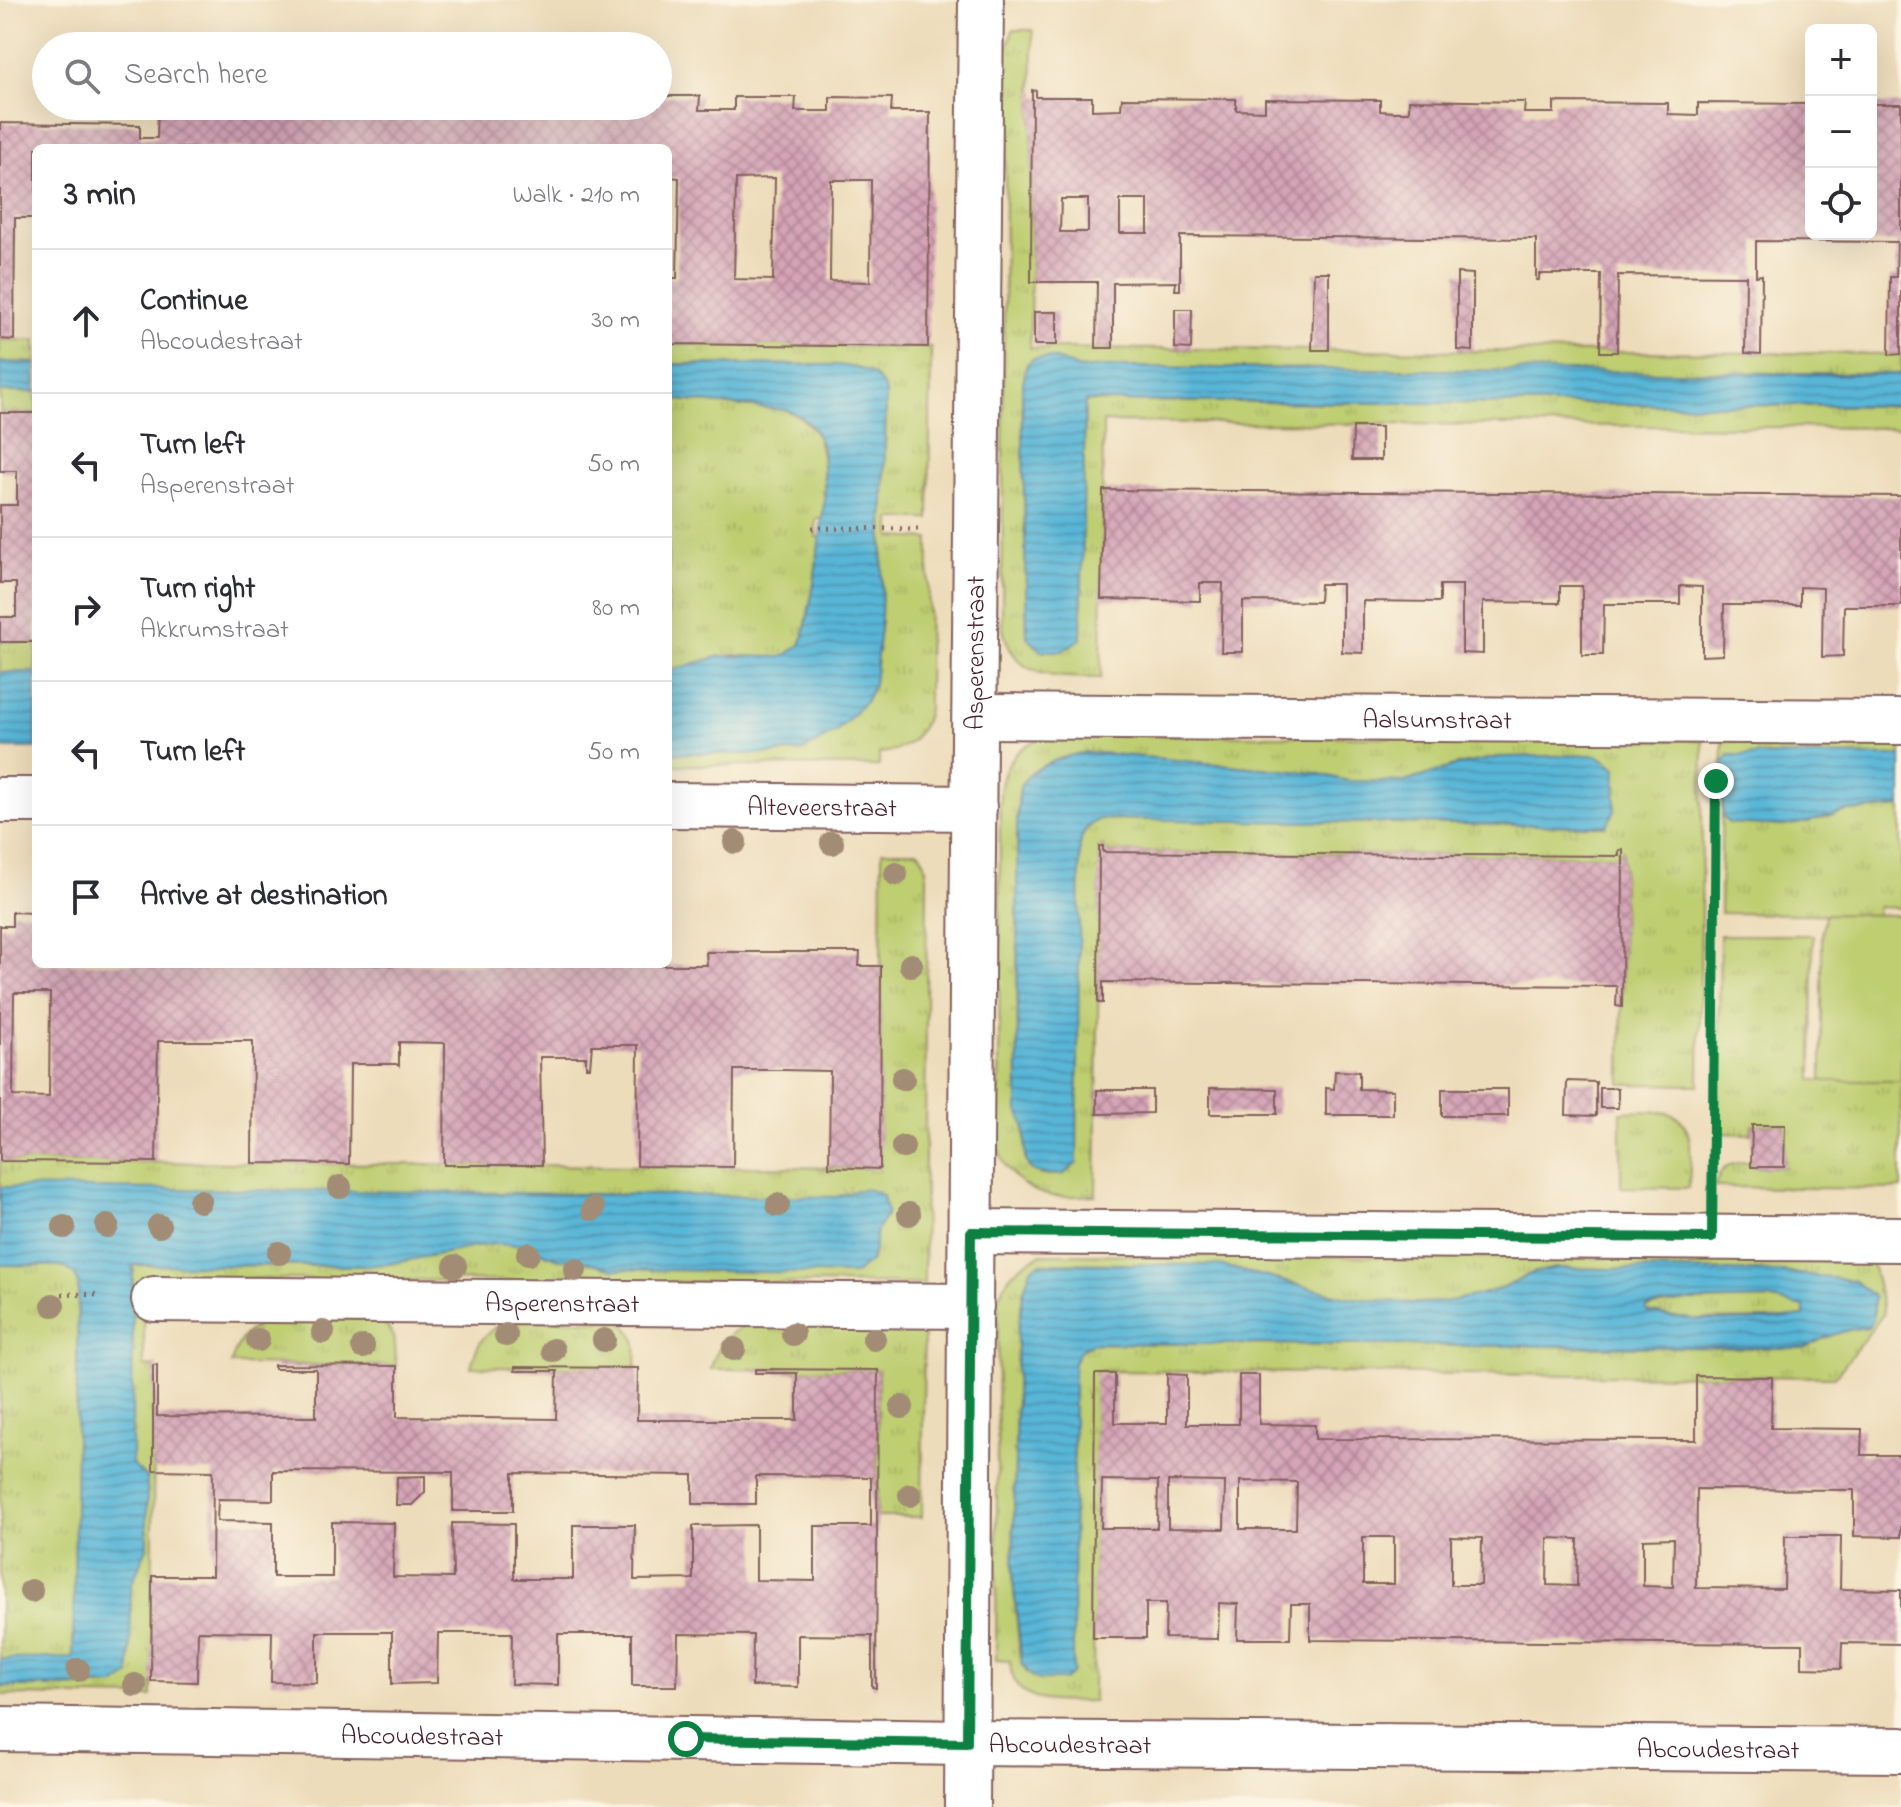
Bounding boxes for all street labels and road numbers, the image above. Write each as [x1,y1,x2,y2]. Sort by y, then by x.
street label: Asperenstraat [958,575,997,730]
street label: Aalsumstraat [1362,703,1512,741]
street label: Alteveerstraat [747,790,897,829]
street label: Asperenstraat [485,1286,640,1325]
street label: Abcoudestraat [340,1718,504,1758]
street label: Abcoudestraat [988,1727,1152,1766]
street label: Abcoudestraat [1636,1732,1800,1771]

